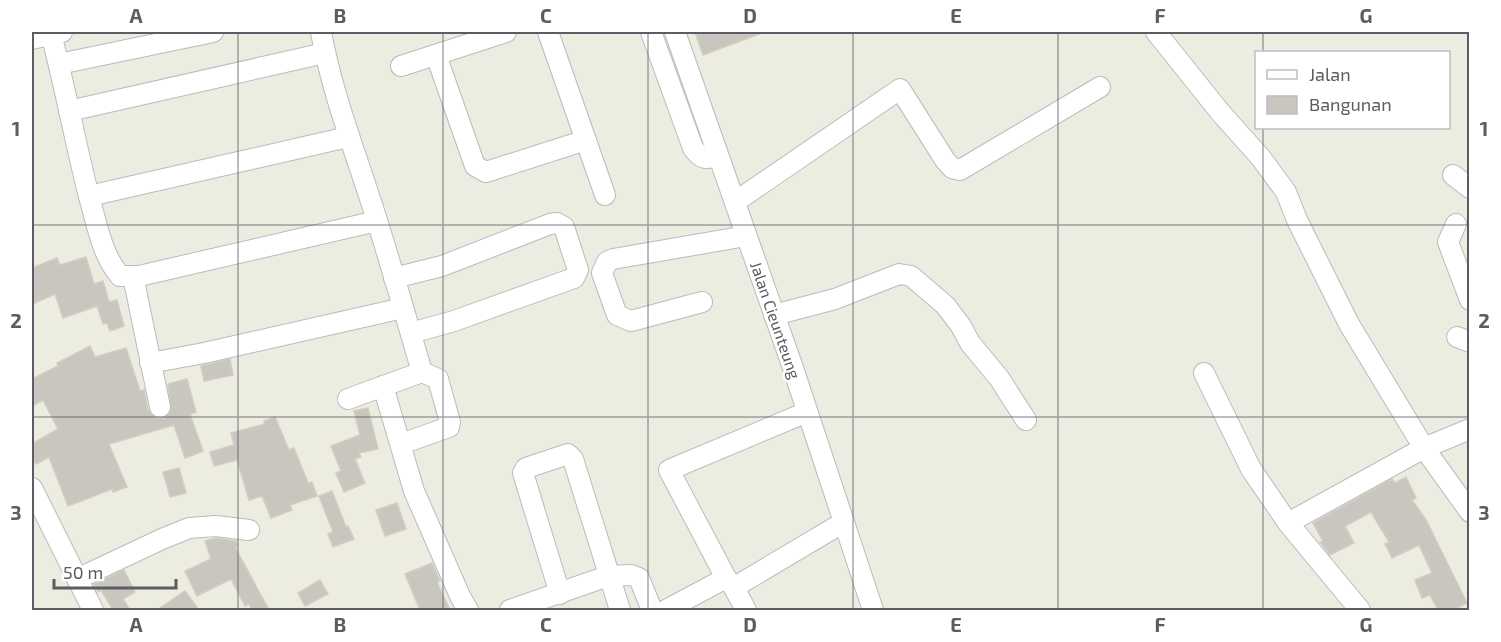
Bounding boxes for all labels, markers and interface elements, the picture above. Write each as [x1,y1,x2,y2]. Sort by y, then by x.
text: A [129,3,143,27]
text: B [334,3,346,27]
text: C [540,3,552,27]
text: D [743,3,757,27]
text: E [950,3,962,27]
text: F [1154,3,1166,27]
text: G [1360,3,1372,27]
legend [1255,51,1450,129]
text: Jalan [1309,63,1351,85]
text: Bangunan [1309,93,1392,115]
text: 1 [12,116,20,140]
text: 1 [1480,116,1488,140]
street label: Jalan Cieunteung [747,259,805,381]
text: 2 [10,308,22,332]
text: 2 [1478,308,1490,332]
text: 3 [10,500,22,524]
text: 3 [1478,500,1490,524]
scale bar [54,552,176,590]
text: 50 m [63,561,103,583]
text: A [129,612,143,636]
text: B [334,612,346,636]
text: C [540,612,552,636]
text: D [743,612,757,636]
text: E [950,612,962,636]
text: F [1154,612,1166,636]
text: G [1360,612,1372,636]

